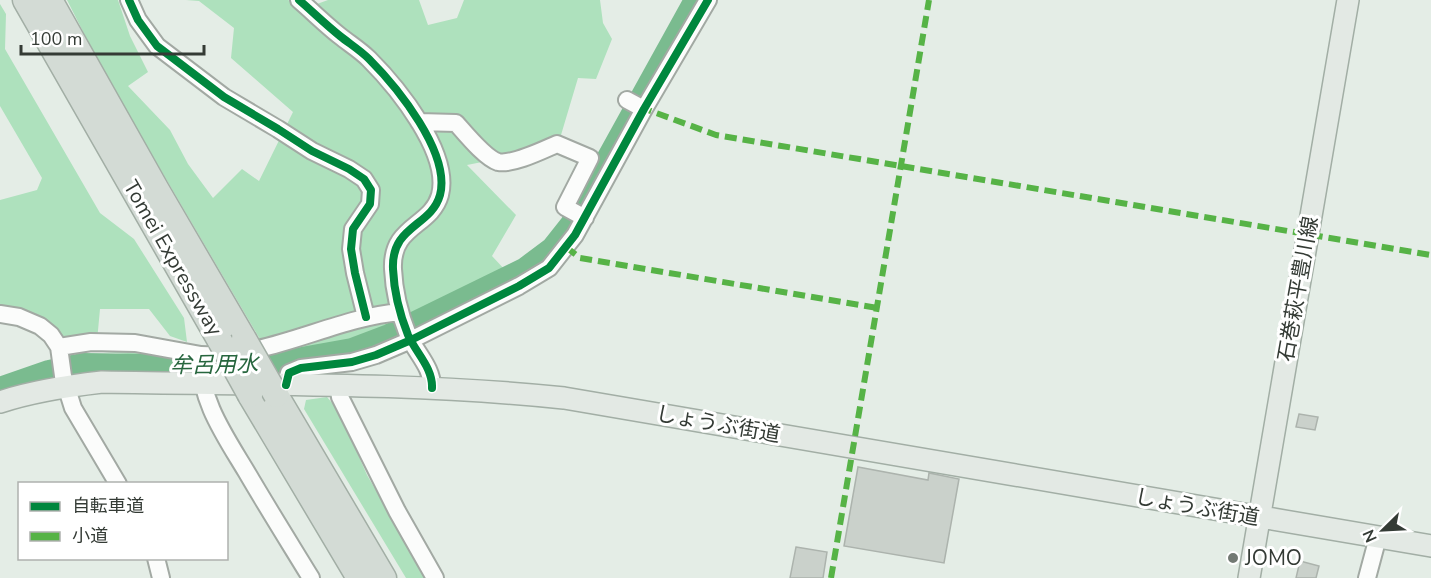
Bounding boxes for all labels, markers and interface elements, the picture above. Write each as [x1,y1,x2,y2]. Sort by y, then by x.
scale bar [21,18,204,56]
text: 100 m [30,27,82,51]
street label: Tomei Expressway [117,175,229,341]
street label: 石巻萩平豊川線 [1271,214,1325,364]
water label: 牟呂用水 [170,349,260,381]
street label: しょうぶ街道 [654,399,782,449]
legend [18,482,228,560]
street label: しょうぶ街道 [1133,482,1261,532]
text: 自転車道 [72,494,144,518]
north arrow [1353,500,1413,560]
text: 小道 [72,524,108,548]
text: N [1358,526,1383,546]
place label: JOMO [1244,544,1302,572]
marker: JOMO [1226,551,1240,565]

